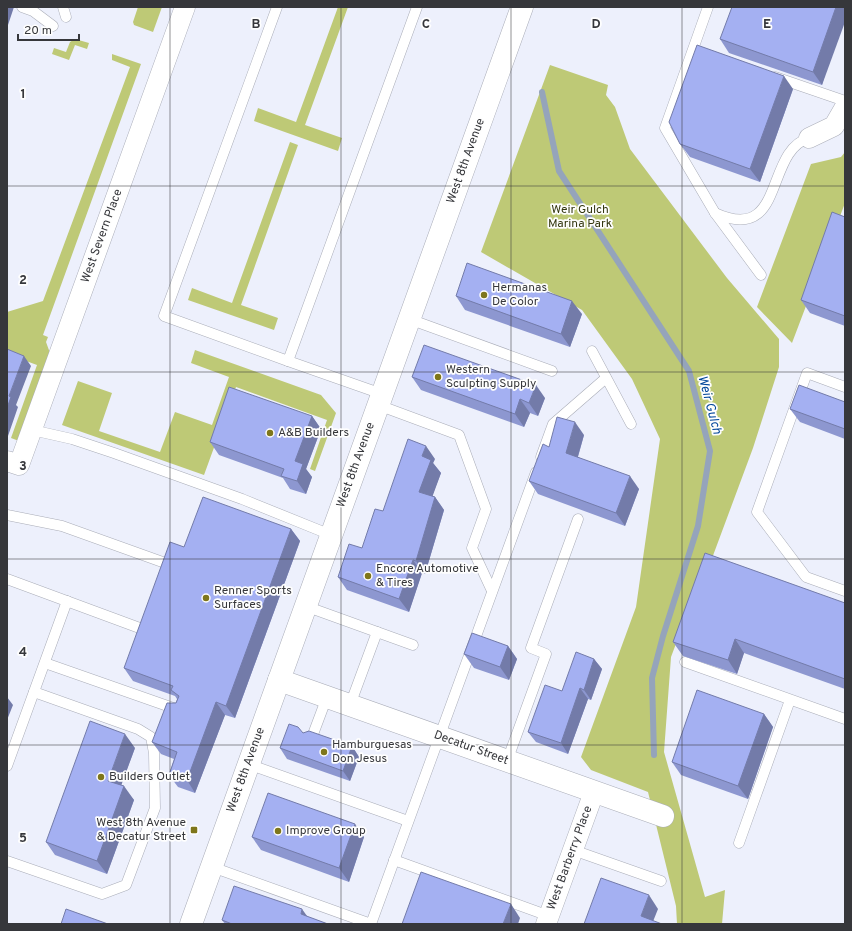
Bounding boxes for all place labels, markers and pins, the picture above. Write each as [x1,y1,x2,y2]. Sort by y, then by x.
place label: Hermanas De Color [492,280,547,310]
marker: Hermanas De Color [479,290,489,300]
place label: Western Sculpting Supply [446,362,536,392]
marker: Western Sculpting Supply [433,372,443,382]
place label: A&B Builders [278,425,349,441]
marker: A&B Builders [265,428,275,438]
place label: Encore Automotive & Tires [376,561,479,591]
marker: Encore Automotive & Tires [363,571,373,581]
place label: Renner Sports Surfaces [214,583,292,613]
marker: Renner Sports Surfaces [201,593,211,603]
place label: Hamburguesas Don Jesus [332,737,412,767]
marker: Hamburguesas Don Jesus [319,747,329,757]
place label: Builders Outlet [109,769,190,785]
marker: Builders Outlet [96,772,106,782]
place label: West 8th Avenue & Decatur Street [96,815,186,845]
place label: Improve Group [286,823,366,839]
marker: West 8th Avenue & Decatur Street [189,825,199,835]
marker: Improve Group [273,826,283,836]

